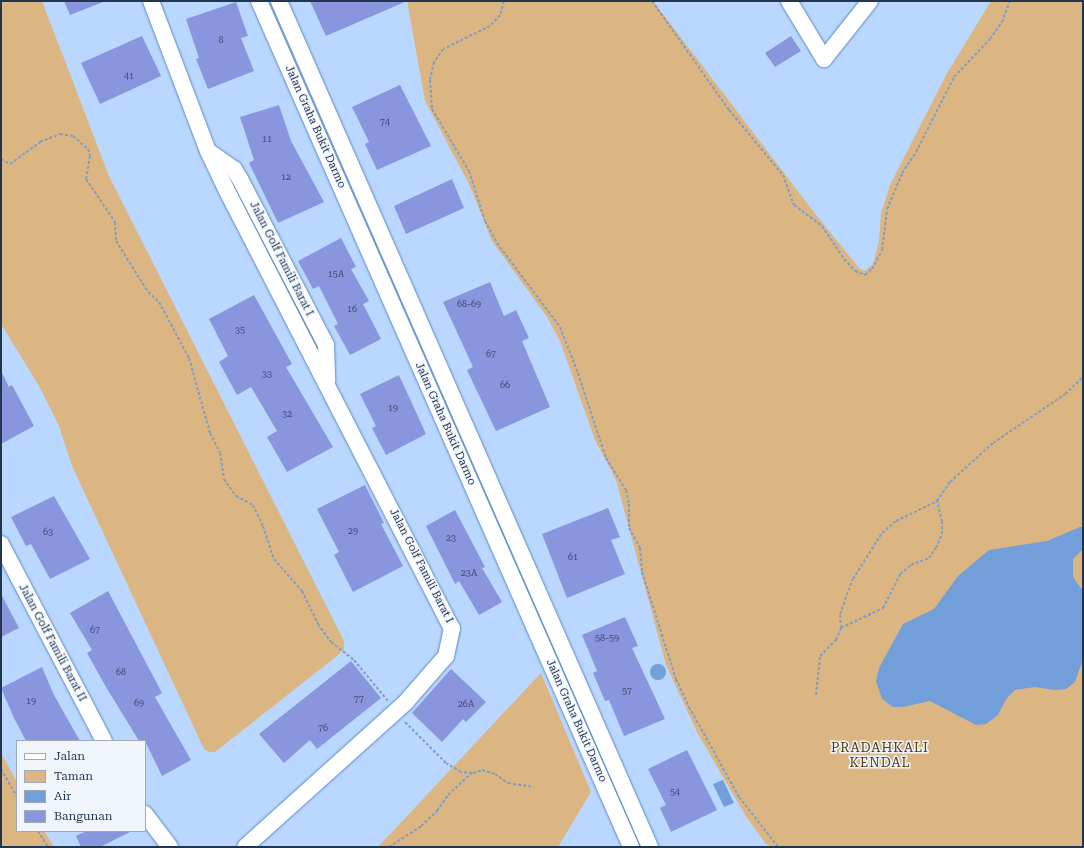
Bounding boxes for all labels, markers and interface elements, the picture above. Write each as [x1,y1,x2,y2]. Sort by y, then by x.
house number: 8 [218,35,224,45]
street label: Jalan Graha Bukit Darmo [282,63,348,191]
house number: 41 [124,71,134,81]
house number: 74 [380,117,390,127]
house number: 11 [262,134,272,144]
house number: 12 [281,172,291,182]
street label: Jalan Golf Famili Barat I [246,199,316,319]
house number: 15A [328,269,344,279]
house number: 68-69 [457,299,481,309]
house number: 16 [347,304,357,314]
house number: 35 [235,325,245,335]
house number: 67 [486,349,496,359]
street label: Jalan Graha Bukit Darmo [412,360,478,488]
house number: 33 [262,369,272,379]
house number: 66 [500,380,510,390]
house number: 19 [388,403,398,413]
house number: 32 [282,409,292,419]
street label: Jalan Golf Famili Barat I [386,506,456,626]
house number: 29 [348,526,358,536]
house number: 63 [43,527,53,537]
house number: 23 [446,533,456,543]
house number: 61 [568,552,578,562]
house number: 23A [461,568,477,578]
street label: Jalan Golf Famili Barat II [15,582,89,704]
house number: 67 [90,625,100,635]
house number: 58-59 [595,633,619,643]
street label: Jalan Graha Bukit Darmo [543,657,609,785]
house number: 68 [116,667,126,677]
house number: 57 [622,686,632,696]
house number: 77 [354,694,364,704]
house number: 19 [26,696,36,706]
house number: 69 [134,698,144,708]
house number: 26A [458,699,474,709]
house number: 76 [318,723,328,733]
legend [16,740,146,832]
district label: PRADAHKALI KENDAL [831,741,929,772]
text: Jalan [54,749,85,763]
text: Taman [54,769,93,783]
house number: 54 [670,787,680,797]
text: Air [54,789,71,803]
text: Bangunan [54,809,113,823]

